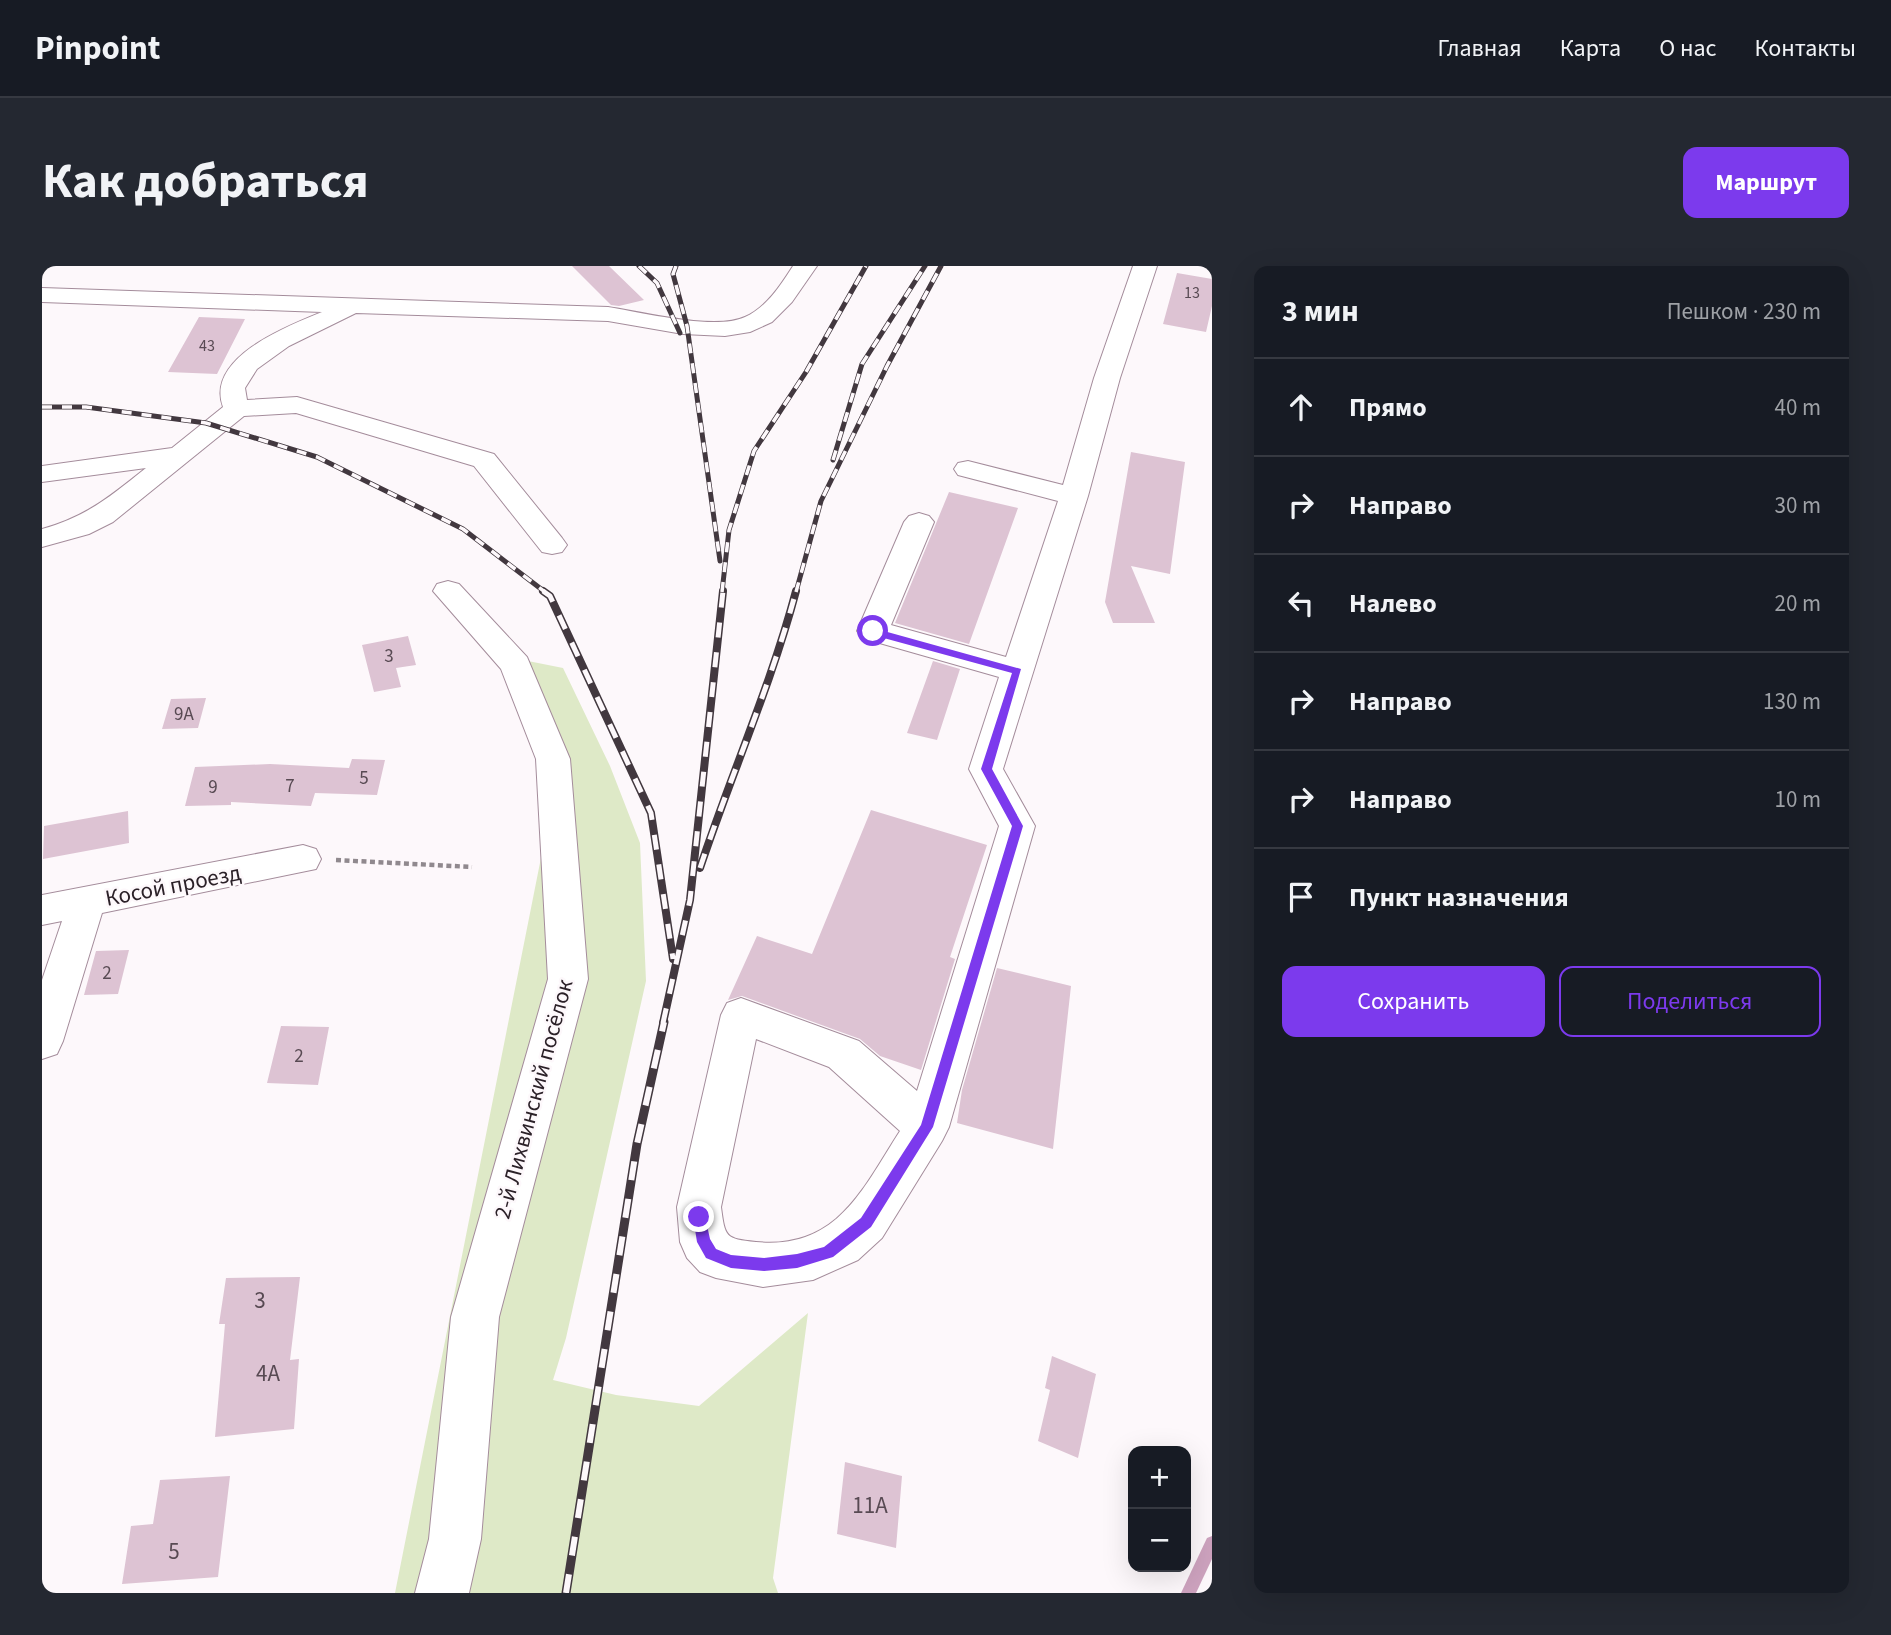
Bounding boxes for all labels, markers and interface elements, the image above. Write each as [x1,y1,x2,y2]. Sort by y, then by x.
text: Pinpoint [35,25,161,72]
text: Главная [1437,31,1522,66]
text: Карта [1560,31,1621,66]
text: О нас [1659,31,1716,66]
text: Контакты [1754,31,1856,66]
text: Как добраться [42,147,369,217]
button: Маршрут [1683,147,1849,218]
house number: 13 [1184,282,1200,304]
text: 3 мин [1282,290,1359,333]
text: Пешком · 230 m [1667,295,1821,328]
house number: 43 [199,335,215,357]
icon: ahead [1282,388,1320,426]
text: Прямо [1349,389,1427,426]
text: 40 m [1774,391,1821,424]
icon: right [1282,486,1320,524]
text: Направо [1349,487,1452,524]
text: 30 m [1774,489,1821,522]
icon: left [1282,584,1320,622]
text: Налево [1349,585,1437,622]
text: 20 m [1774,587,1821,620]
route start [857,615,888,646]
house number: 3 [384,643,394,670]
icon: right [1282,682,1320,720]
text: Направо [1349,683,1452,720]
text: 130 m [1763,685,1821,718]
house number: 9А [174,701,195,728]
house number: 5 [359,765,369,792]
house number: 7 [285,773,295,800]
house number: 9 [208,774,218,801]
icon: right [1282,780,1320,818]
text: Направо [1349,781,1452,818]
text: 10 m [1774,783,1821,816]
street label: Косой проезд [102,856,244,915]
icon: arrive [1282,878,1320,916]
text: Пункт назначения [1349,879,1569,916]
house number: 2 [102,960,112,987]
button: Сохранить [1282,966,1545,1037]
button: Поделиться [1559,966,1821,1037]
street label: 2-й Лихвинский посёлок [486,975,581,1223]
house number: 2 [294,1043,304,1070]
route end [683,1201,714,1232]
house number: 3 [254,1284,266,1317]
house number: 4А [256,1357,280,1390]
map controls [1128,1446,1191,1572]
button: + [1128,1446,1191,1509]
house number: 11А [852,1489,888,1522]
button: − [1128,1509,1191,1572]
house number: 5 [168,1535,180,1568]

